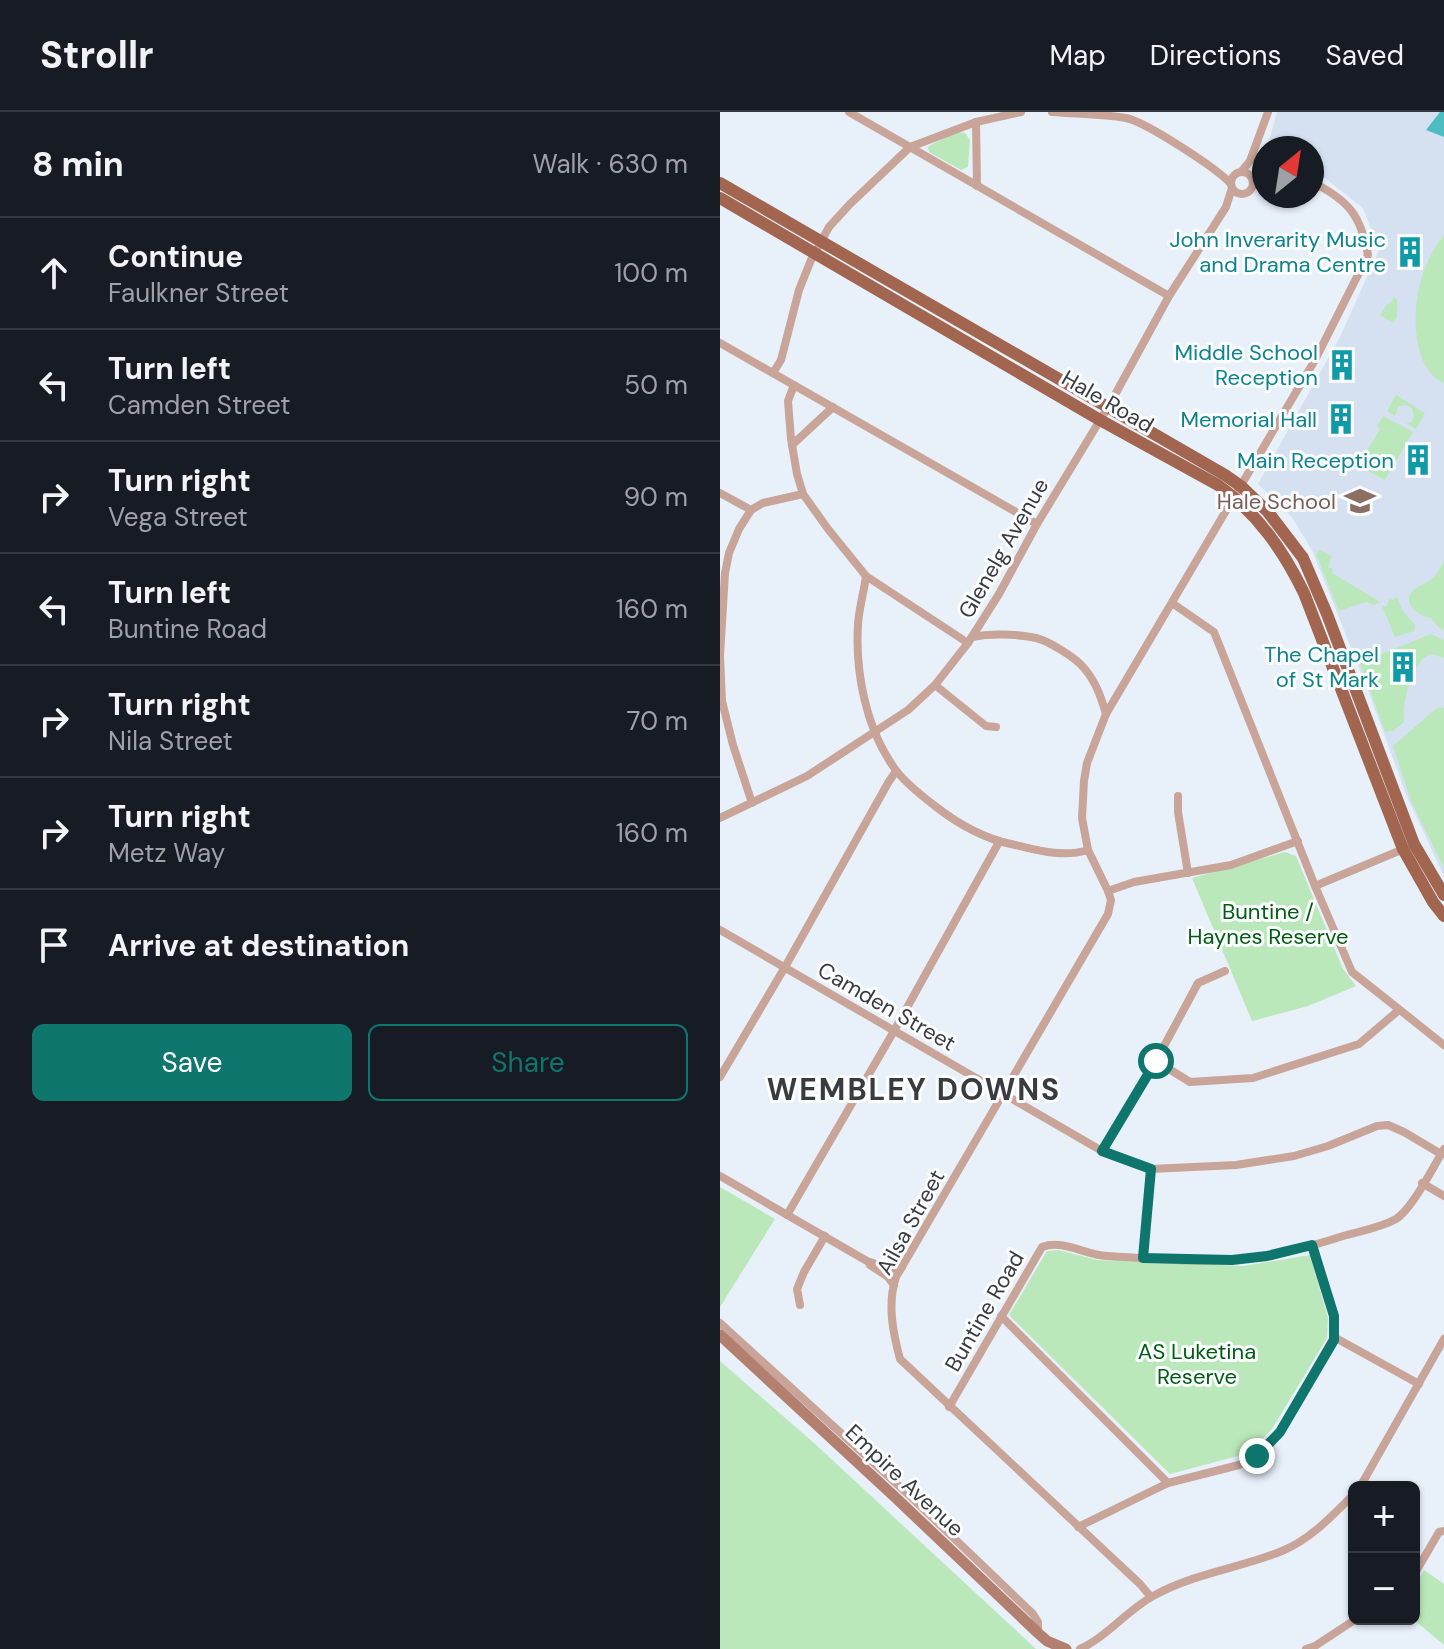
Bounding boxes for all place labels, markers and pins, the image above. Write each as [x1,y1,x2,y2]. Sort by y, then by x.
place label: John Inverarity Music and Drama Centre [1169,225,1386,279]
building icon: John Inverarity Music and Drama Centre [1393,235,1427,269]
place label: Middle School Reception [1174,338,1318,392]
building icon: Middle School Reception [1325,348,1359,382]
building icon: Memorial Hall [1324,402,1358,436]
place label: Memorial Hall [1180,405,1317,434]
building icon: Main Reception [1401,443,1435,477]
place label: Main Reception [1237,446,1394,475]
school or university icon: Hale School [1343,484,1377,518]
place label: Hale School [1217,487,1336,516]
place label: The Chapel of St Mark [1264,640,1379,694]
building icon: The Chapel of St Mark [1386,650,1420,684]

